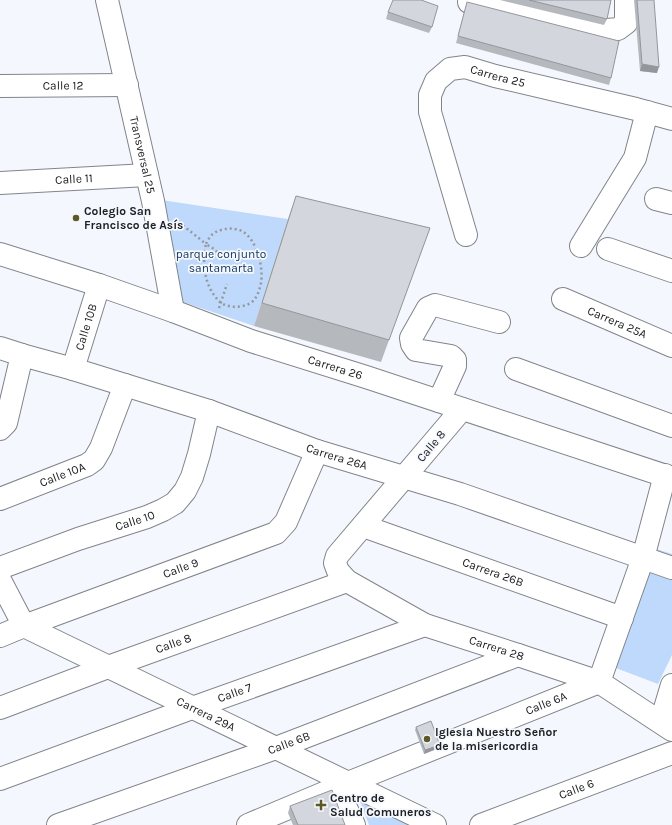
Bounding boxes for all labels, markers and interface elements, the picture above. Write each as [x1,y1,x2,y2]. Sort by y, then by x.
street label: Carrera 25 [469,62,527,90]
street label: Calle 12 [43,78,83,93]
street label: Transversal 25 [127,115,158,195]
street label: Calle 11 [55,171,93,187]
place label: Colegio San Francisco de Asís [84,204,183,232]
marker: Colegio San Francisco de Asís [71,213,81,223]
park label: parque conjunto santamarta [176,247,266,275]
street label: Calle 10B [72,302,100,352]
street label: Carrera 25A [585,303,649,341]
street label: Carrera 26 [306,352,364,383]
street label: Calle 8 [414,427,448,465]
street label: Carrera 26A [304,441,369,473]
street label: Calle 10A [38,459,87,490]
street label: Calle 10 [113,507,157,534]
street label: Calle 9 [161,555,200,581]
street label: Carrera 26B [461,555,526,589]
street label: Calle 8 [154,631,193,656]
street label: Carrera 28 [467,633,526,664]
street label: Calle 7 [216,680,254,705]
street label: Calle 6A [523,689,569,718]
street label: Carrera 29A [174,694,238,734]
place label: Iglesia Nuestro Señor de la misericordia [435,725,557,753]
street label: Calle 6B [266,729,312,757]
marker: Iglesia Nuestro Señor de la misericordia [422,734,432,744]
street label: Calle 6 [557,776,596,802]
place label: Centro de Salud Comuneros [330,791,431,819]
marker: Centro de Salud Comuneros [315,799,327,811]

